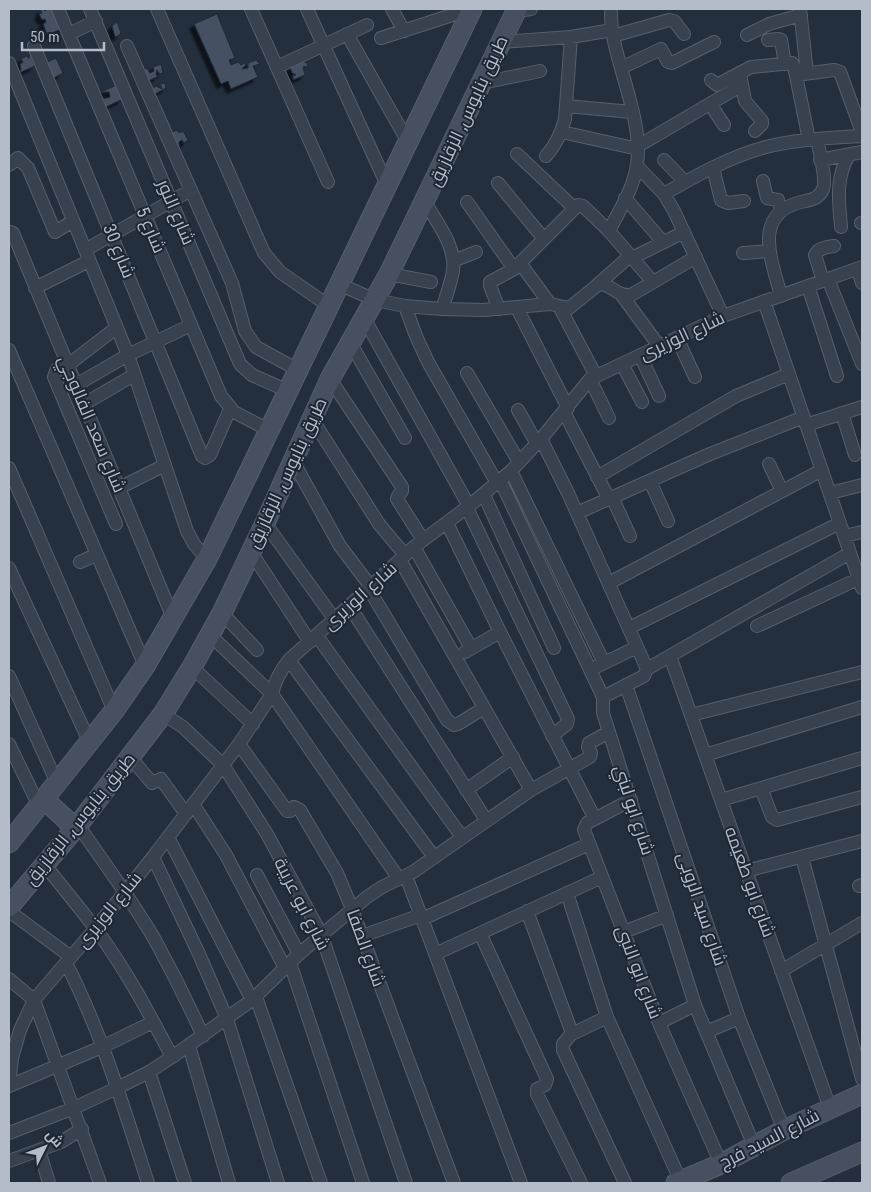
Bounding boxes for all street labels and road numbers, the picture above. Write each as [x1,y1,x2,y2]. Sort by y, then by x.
street label: طريق بنايوس, الزقازيق [423,32,514,190]
street label: شارع النور [151,175,200,249]
street label: شارع 5 [131,204,170,257]
street label: شارع 30 [97,221,140,282]
street label: شارع الوزيرى [636,307,729,366]
street label: شارع سعد الفالوجي [50,352,131,497]
street label: طريق بنايوس, الزقازيق [242,394,333,552]
street label: شارع الوزيرى [319,557,402,636]
street label: طريق بنايوس, الزقازيق [20,748,141,890]
street label: شارع ابو لبني [606,762,659,859]
street label: شارع ابو طعيمه [719,824,780,941]
street label: شارع سيد الروبى [671,849,732,969]
street label: شارع ابو عريبة [268,854,335,955]
street label: شارع الوزيرى [72,867,147,953]
street label: شارع الصفا [341,906,390,990]
street label: شارع ابو النبى [610,922,667,1022]
street label: شارع السيد فرج [715,1104,823,1175]

